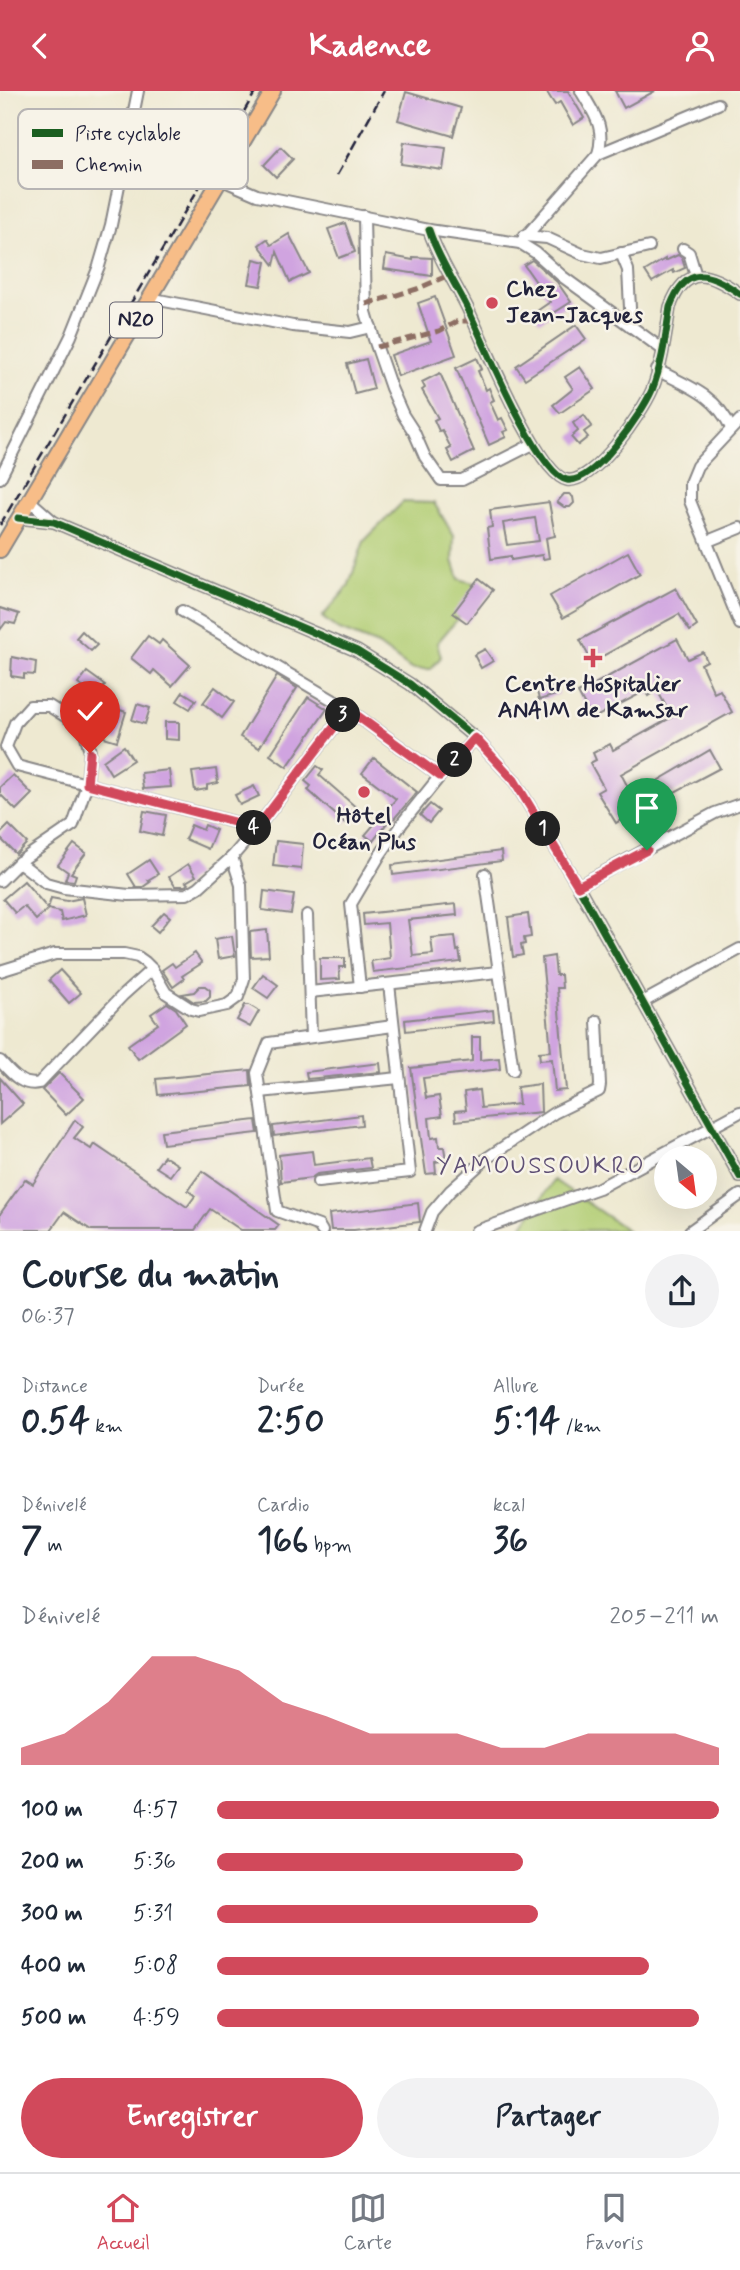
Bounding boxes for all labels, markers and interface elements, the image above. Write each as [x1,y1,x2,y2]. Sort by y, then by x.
text: Kadence [309,25,431,67]
icon: back [21,27,59,65]
icon: person [681,27,719,65]
legend [18,109,248,189]
text: Piste cyclable [75,122,181,147]
text: Chemin [75,153,142,178]
place label: Chez Jean-Jacques [506,275,644,331]
marker: Chez Jean-Jacques [484,295,500,311]
road number: N20 [110,303,162,337]
marker: Centre Hospitalier ANAIM de Kamsar [583,648,603,668]
place label: Centre Hospitalier ANAIM de Kamsar [498,670,688,726]
pin [60,681,120,753]
icon: check [71,692,109,730]
pin: 3 [326,697,360,733]
text: 3 [338,702,347,727]
pin: 2 [438,743,472,777]
text: 2 [450,747,459,772]
pin [617,778,677,850]
marker: Hôtel Océan Plus [356,784,372,800]
icon: arrive [628,789,666,827]
place label: Hôtel Océan Plus [312,802,417,858]
pin: 4 [236,811,272,845]
pin: 1 [526,811,560,847]
text: 4 [248,815,259,840]
text: 1 [538,816,547,841]
north arrow [654,1146,718,1209]
map controls [654,1146,717,1209]
district label: YAMOUSSOUKRO [436,1151,646,1182]
text: Course du matin [21,1251,279,1300]
button: share [645,1254,719,1328]
text: 06:37 [21,1302,75,1332]
text: Distance [21,1374,88,1399]
text: Durée [257,1374,305,1399]
text: Allure [493,1374,539,1399]
text: 0.54 [21,1399,90,1445]
text: 2:50 [257,1399,325,1445]
text: 5:14 [493,1399,560,1445]
text: km [90,1414,123,1439]
text: /km [560,1414,601,1439]
text: Dénivelé [21,1493,87,1518]
text: Cardio [257,1493,309,1518]
text: kcal [493,1493,525,1518]
text: 7 [21,1518,42,1564]
text: 166 [257,1518,309,1564]
text: 36 [493,1518,528,1564]
text: m [42,1533,63,1558]
text: bpm [309,1533,352,1558]
text: Dénivelé [21,1602,100,1632]
text: 205–211 m [609,1602,719,1632]
text: 100 m [21,1795,83,1825]
text: 4:57 [133,1795,178,1825]
text: 200 m [21,1847,84,1877]
text: 5:36 [133,1847,176,1877]
text: 300 m [21,1899,83,1929]
text: 5:31 [133,1899,173,1929]
text: 400 m [21,1951,86,1981]
text: 5:08 [133,1951,178,1981]
text: 500 m [21,2003,86,2033]
text: 4:59 [133,2003,180,2033]
button: Enregistrer [21,2078,363,2158]
button: Partager [377,2078,719,2158]
tab: Accueil [97,2189,150,2256]
tab: Carte [343,2189,392,2256]
tab: Favoris [586,2189,643,2256]

